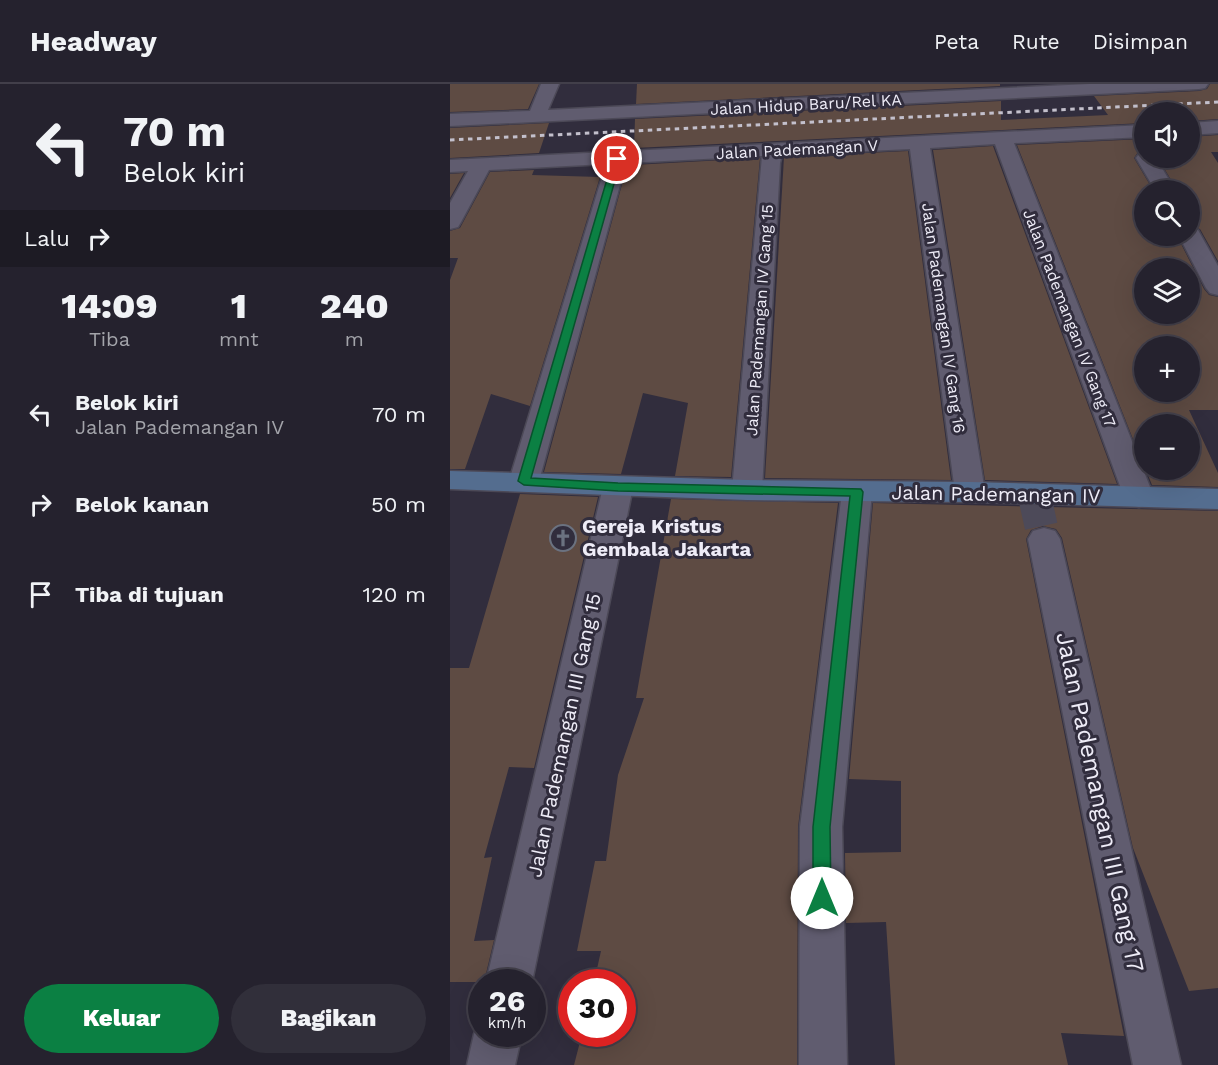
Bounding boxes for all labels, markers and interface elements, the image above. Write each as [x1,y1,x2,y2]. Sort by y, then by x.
text: Headway [30,25,157,58]
text: Peta [934,29,979,54]
text: Rute [1012,29,1060,54]
text: Disimpan [1093,29,1188,54]
street label: Jalan Hidup Baru/Rel KA [710,90,903,119]
map controls [1134,102,1200,480]
button: sound [1134,102,1200,168]
text: 70 m [123,107,226,156]
icon: left [24,108,102,186]
pin [591,133,642,184]
street label: Jalan Pademangan V [716,136,879,163]
icon: arrive [600,142,633,175]
text: Belok kiri [123,157,245,189]
button: search [1134,180,1200,246]
street label: Jalan Pademangan IV Gang 16 [918,202,969,435]
street label: Jalan Pademangan IV Gang 15 [742,204,777,436]
street label: Jalan Pademangan IV Gang 17 [1019,207,1120,430]
icon: right [82,222,115,255]
text: Lalu [24,226,70,251]
button: layers [1134,258,1200,324]
text: 14:09 [61,285,158,327]
text: 1 [231,285,247,327]
text: 240 [320,285,389,327]
text: Tiba [89,327,130,351]
text: mnt [219,327,259,351]
text: m [345,327,364,351]
button: + [1134,336,1200,402]
text: Belok kiri [75,390,179,415]
icon: left [24,398,57,431]
text: 70 m [372,402,426,427]
button: − [1134,414,1200,480]
text: Jalan Pademangan IV [75,415,284,439]
street label: Jalan Pademangan IV [891,480,1101,508]
icon: right [24,488,57,521]
text: Belok kanan [75,492,209,517]
text: 50 m [371,492,426,517]
place label: Gereja Kristus Gembala Jakarta [582,514,751,561]
church icon: Gereja Kristus Gembala Jakarta [548,523,578,553]
icon: arrive [24,578,57,611]
text: Tiba di tujuan [75,582,224,607]
text: 120 m [362,582,426,607]
street label: Jalan Pademangan III Gang 15 [522,591,606,879]
street label: Jalan Pademangan III Gang 17 [1050,629,1150,975]
position arrow [790,866,854,930]
speed limit sign: 30 [558,969,636,1047]
text: 26 [489,983,525,1018]
button: Keluar [24,984,219,1053]
button: Bagikan [231,984,426,1053]
text: km/h [488,1014,526,1032]

